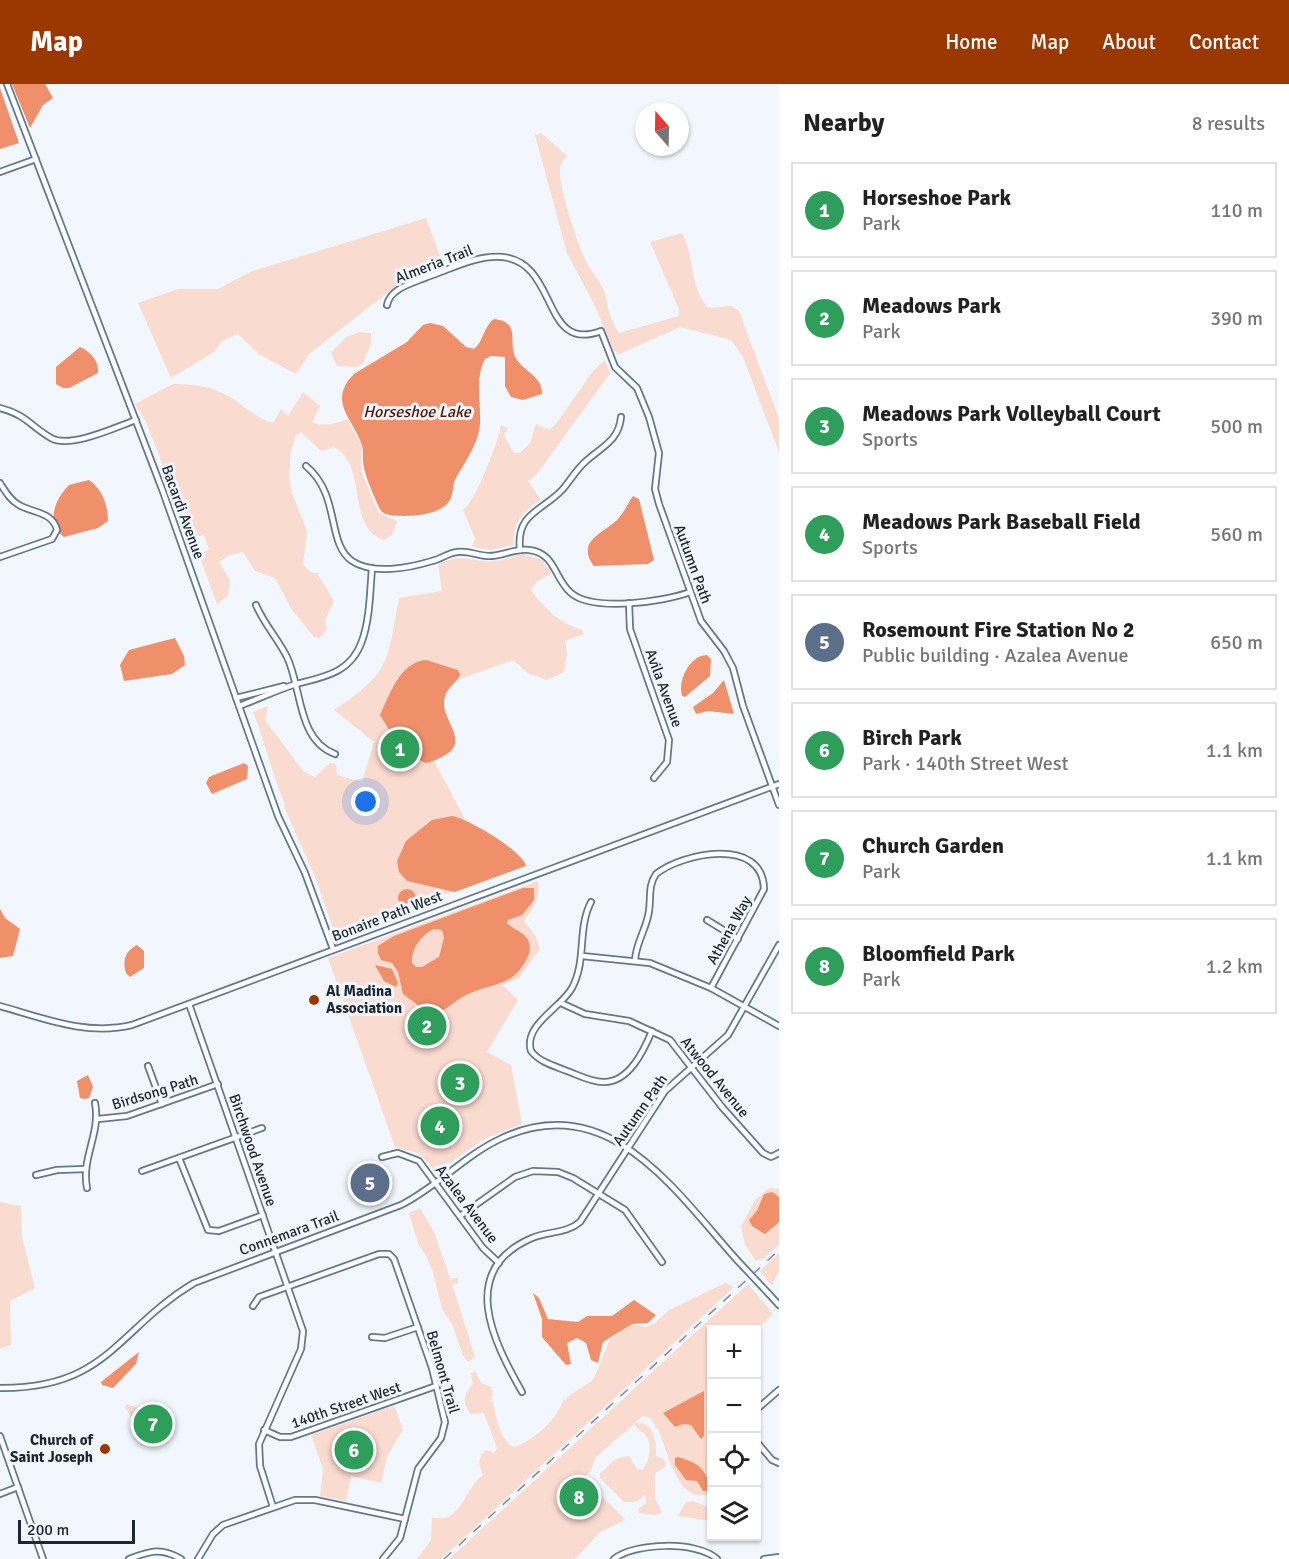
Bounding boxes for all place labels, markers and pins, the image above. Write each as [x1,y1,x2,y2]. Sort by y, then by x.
pin: 1 [380,726,420,772]
place label: Al Madina Association [326,982,402,1017]
marker: Al Madina Association [307,993,321,1007]
pin: 2 [408,1004,446,1048]
pin: 3 [440,1060,480,1106]
pin: 4 [420,1104,460,1148]
pin: 5 [350,1160,389,1206]
pin: 7 [134,1402,172,1446]
pin: 6 [334,1428,374,1472]
place label: Church of Saint Joseph [10,1431,95,1466]
marker: Church of Saint Joseph [98,1442,112,1456]
pin: 8 [560,1474,598,1520]

